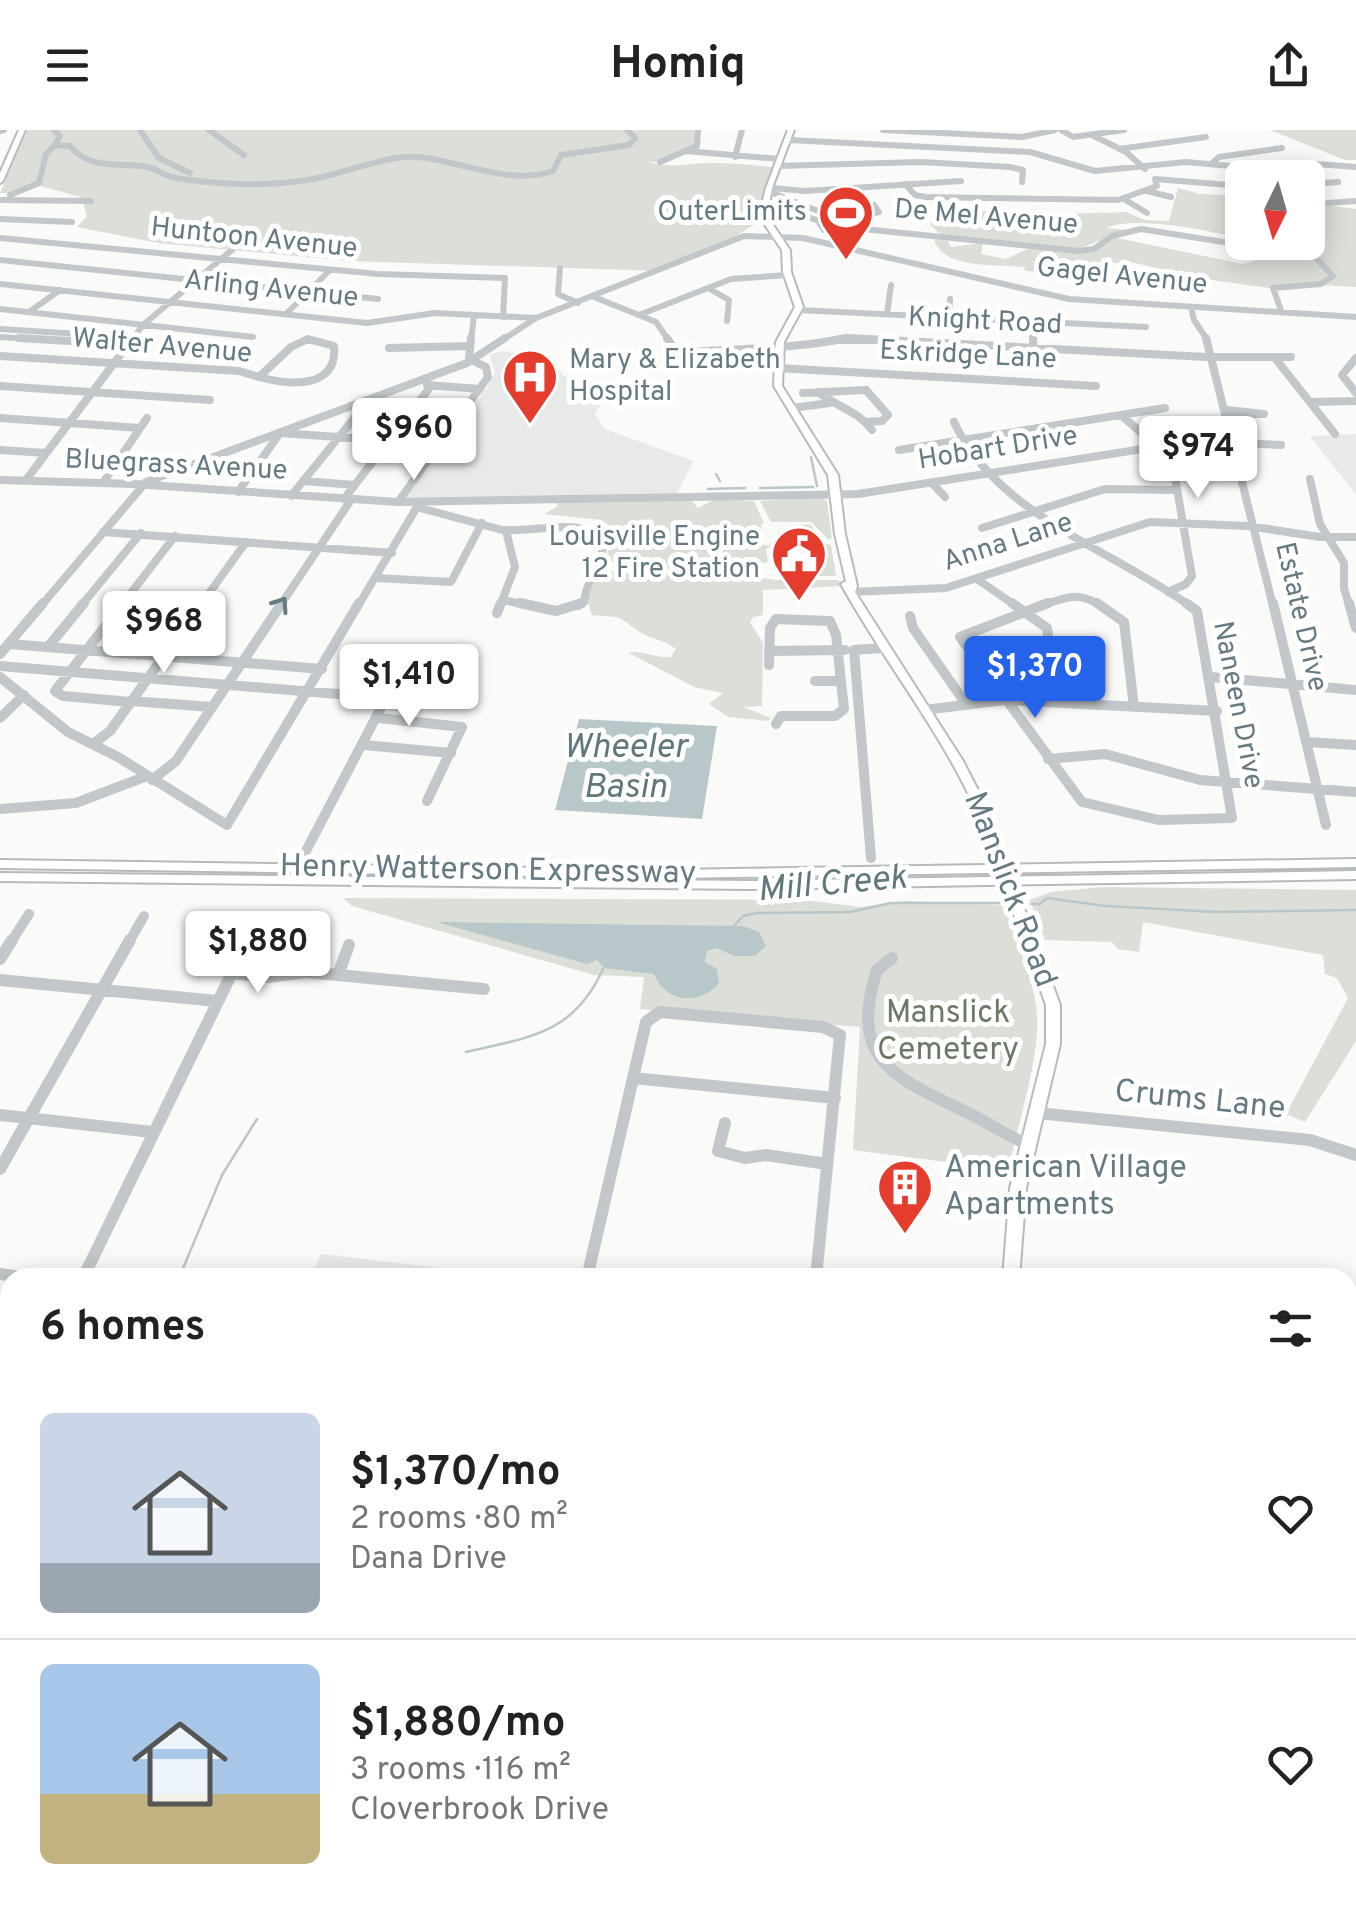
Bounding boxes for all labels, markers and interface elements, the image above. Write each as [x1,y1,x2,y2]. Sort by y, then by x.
text: Homiq [610,37,746,94]
icon: menu [40,38,95,93]
icon: share [1261,38,1316,93]
north arrow [1225,160,1325,260]
map controls [1225,160,1325,260]
sports icon: OuterLimits [816,183,876,262]
street label: De Mel Avenue [893,192,1079,244]
place label: OuterLimits [657,195,807,231]
street label: Huntoon Avenue [149,210,359,268]
street label: Gagel Avenue [1035,250,1209,304]
street label: Arling Avenue [182,263,360,317]
street label: Knight Road [907,300,1063,344]
street label: Walter Avenue [71,321,253,373]
street label: Eskridge Lane [879,333,1057,379]
place label: Mary & Elizabeth Hospital [569,343,781,411]
hospital icon: Mary & Elizabeth Hospital [500,347,560,426]
pin: $960 [355,398,473,483]
text: $960 [374,410,454,450]
pin: $974 [1139,416,1257,501]
street label: Hobart Drive [916,419,1080,479]
text: $974 [1161,428,1235,468]
street label: Bluegrass Avenue [64,442,288,490]
street label: Anna Lane [939,505,1077,581]
place label: Louisville Engine 12 Fire Station [549,520,760,588]
public building icon: Louisville Engine 12 Fire Station [769,524,829,603]
street label: Estate Drive [1265,539,1335,695]
pin: $968 [105,591,223,676]
one-way arrow [269,596,288,614]
text: $968 [125,603,203,643]
street label: Naneen Drive [1203,618,1271,792]
pin: $1,370 [954,636,1116,721]
pin: $1,410 [328,644,490,729]
text: $1,370 [986,648,1084,688]
text: $1,410 [362,656,456,696]
water label: Wheeler Basin [563,726,690,810]
street label: Manslick Road [953,787,1065,993]
street label: Henry Watterson Expressway [279,847,697,895]
water label: Mill Creek [756,856,910,913]
pin: $1,880 [177,911,339,996]
text: $1,880 [207,923,309,963]
park label: Manslick Cemetery [877,994,1019,1071]
street label: Crums Lane [1113,1072,1287,1130]
place label: American Village Apartments [944,1149,1187,1226]
building icon: American Village Apartments [875,1157,935,1236]
icon: filters [1263,1301,1318,1356]
text: 6 homes [40,1302,205,1355]
text: $1,370/mo [350,1447,561,1500]
icon: home [120,1453,240,1573]
icon: heart [1263,1486,1318,1541]
text: 2 rooms · 80 m² [350,1500,568,1540]
text: Dana Drive [350,1540,507,1580]
text: $1,880/mo [350,1698,566,1751]
icon: home [120,1704,240,1824]
icon: heart [1263,1737,1318,1792]
text: 3 rooms · 116 m² [350,1751,571,1791]
text: Cloverbrook Drive [350,1791,609,1831]

